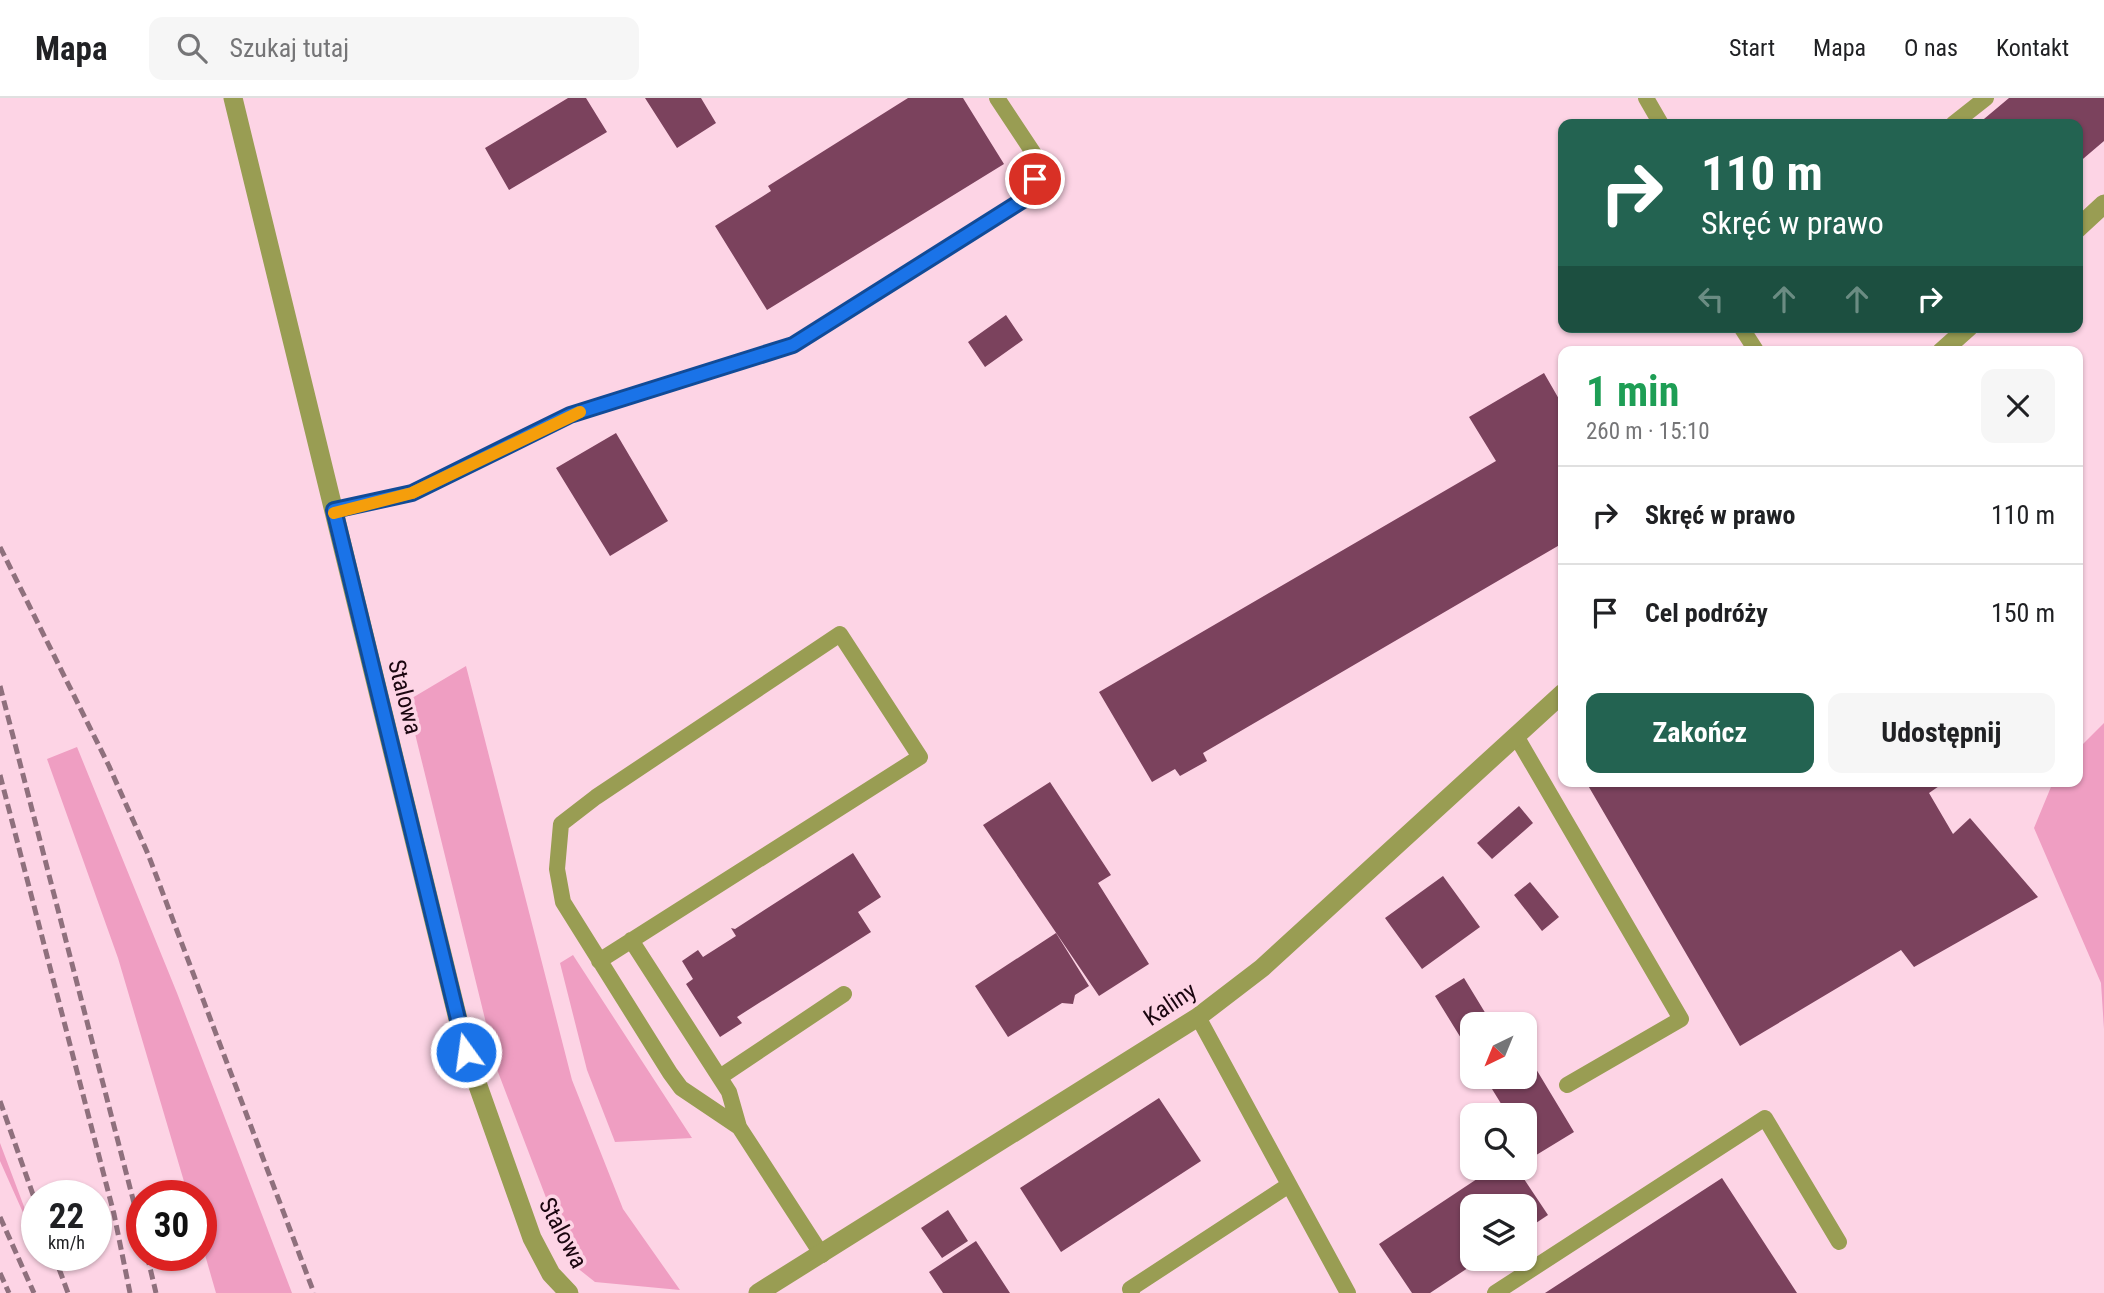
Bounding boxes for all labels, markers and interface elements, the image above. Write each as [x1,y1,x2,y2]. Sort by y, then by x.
search box [149,17,639,80]
text: Mapa [35,29,107,68]
icon: search [173,29,211,67]
text: Szukaj tutaj [229,33,349,63]
text: Start [1729,34,1775,62]
text: Mapa [1813,34,1866,62]
text: O nas [1904,34,1958,62]
text: Kontakt [1996,34,2069,62]
text: 110 m [1701,145,1823,202]
icon: right [1586,147,1677,238]
pin [1005,149,1065,209]
icon: arrive [1016,160,1054,198]
text: Skręć w prawo [1701,204,1884,242]
icon: left [1692,280,1730,318]
icon: ahead [1765,280,1803,318]
icon: ahead [1838,280,1876,318]
icon: right [1911,280,1949,318]
text: 1 min [1586,367,1679,416]
button: close [1981,369,2055,443]
text: 260 m · 15:10 [1586,418,1710,445]
icon: right [1586,496,1624,534]
text: Skręć w prawo [1645,500,1795,530]
text: 110 m [1991,500,2055,530]
icon: arrive [1586,594,1624,632]
text: Cel podróży [1645,598,1768,628]
text: 150 m [1991,598,2055,628]
street label: Stalowa [382,657,428,737]
button: Zakończ [1586,693,1814,773]
button: Udostępnij [1828,693,2055,773]
street label: Kaliny [1138,976,1202,1032]
north arrow [1460,1012,1536,1088]
map controls [1460,1012,1537,1271]
position arrow [429,1015,503,1089]
button: search [1460,1103,1537,1180]
speed limit sign: 30 [126,1180,217,1271]
street label: Stalowa [533,1193,593,1273]
button: layers [1460,1194,1537,1271]
text: 22 [49,1196,84,1237]
text: km/h [48,1232,85,1253]

